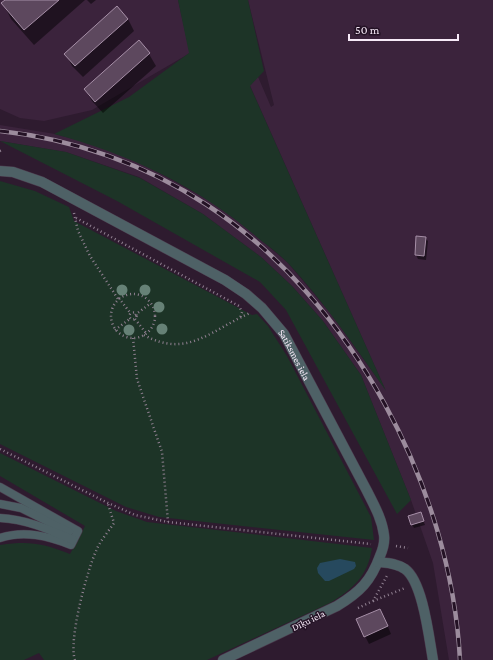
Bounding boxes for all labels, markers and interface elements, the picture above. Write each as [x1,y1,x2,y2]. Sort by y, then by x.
scale bar [349,16,458,42]
text: 50 m [355,23,380,37]
street label: Satiksmes iela [276,327,313,383]
street label: Dīķu iela [290,608,327,634]

